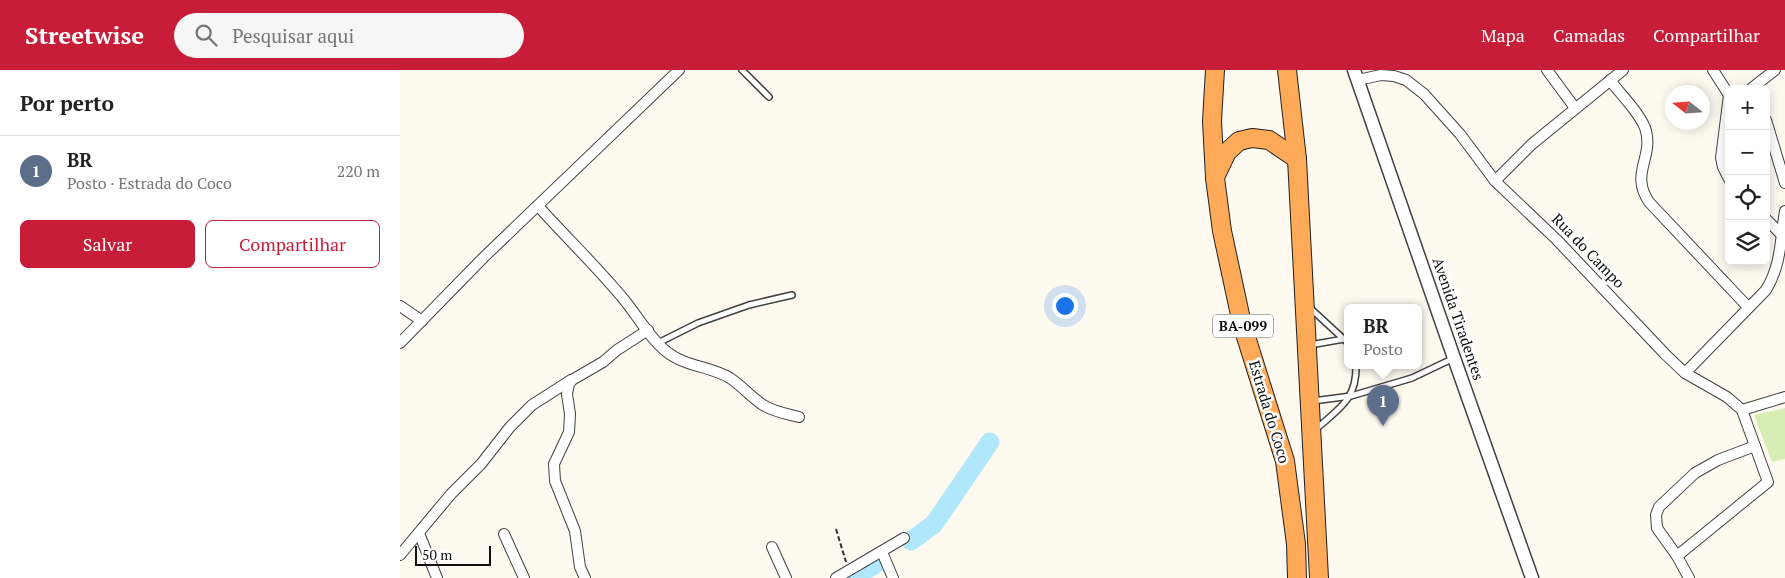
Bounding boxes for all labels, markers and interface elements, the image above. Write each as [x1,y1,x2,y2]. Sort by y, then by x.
search box [174,13,524,58]
text: Streetwise [25,19,144,51]
icon: search [192,21,220,49]
text: Pesquisar aqui [232,23,354,48]
text: Mapa [1481,23,1525,47]
text: Camadas [1553,23,1625,47]
text: Compartilhar [1653,23,1760,47]
north arrow [1665,85,1710,130]
map controls [1725,85,1770,265]
button: + [1725,85,1770,130]
text: Por perto [20,89,114,117]
button: − [1725,130,1770,175]
text: BR [67,147,93,172]
text: 1 [31,160,41,182]
text: 220 m [337,160,380,182]
text: Posto · Estrada do Coco [67,172,232,194]
button: locate [1725,175,1770,220]
street label: Rua do Campo [1548,209,1629,292]
button: Salvar [20,220,195,268]
button: Compartilhar [205,220,380,268]
button: layers [1725,220,1770,265]
street label: Avenida Tiradentes [1429,255,1489,383]
your location [1052,293,1078,319]
popup [1344,304,1422,369]
text: BR [1363,313,1389,338]
road number: BA-099 [1213,315,1273,338]
text: Posto [1363,338,1403,360]
street label: Estrada do Coco [1245,358,1295,466]
pin: 1 [1367,385,1399,426]
scale bar [415,543,491,566]
text: 50 m [422,545,452,564]

